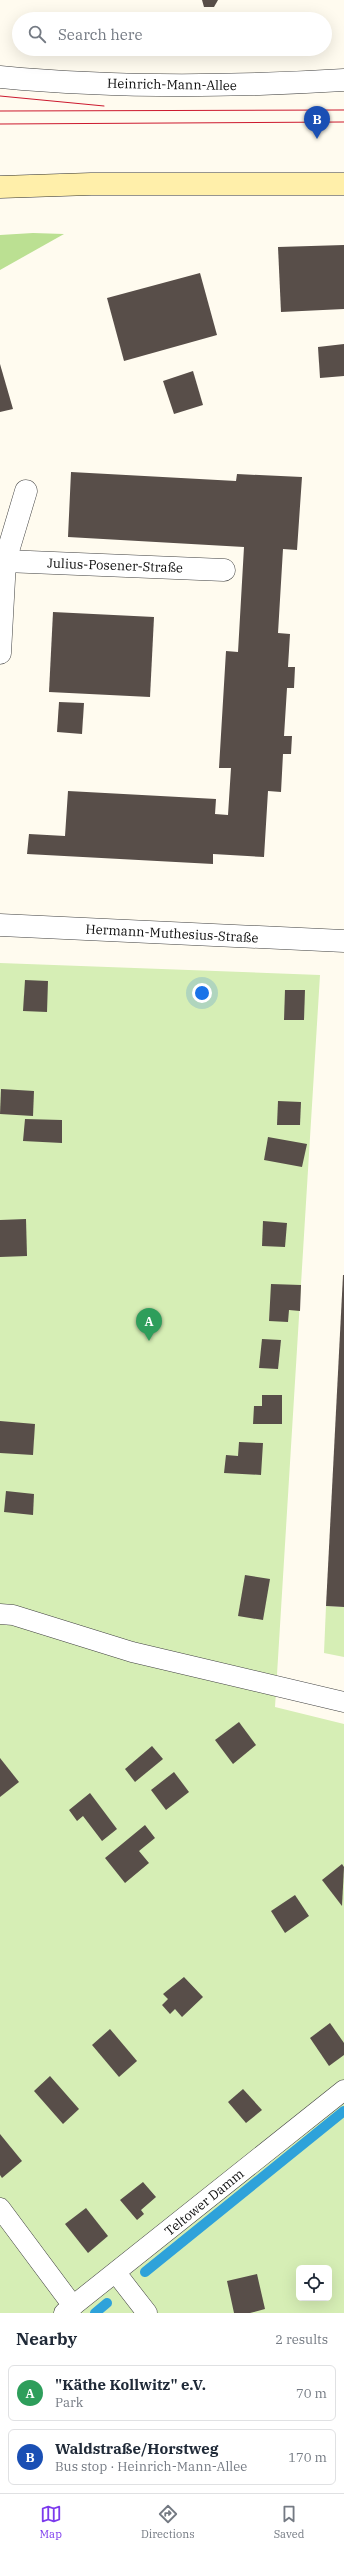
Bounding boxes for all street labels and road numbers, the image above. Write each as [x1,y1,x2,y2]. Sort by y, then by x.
street label: Heinrich-Mann-Allee [107,75,237,94]
street label: Julius-Posener-Straße [47,555,183,576]
street label: Hermann-Muthesius-Straße [85,920,259,947]
street label: Teltower Damm [161,2165,248,2240]

